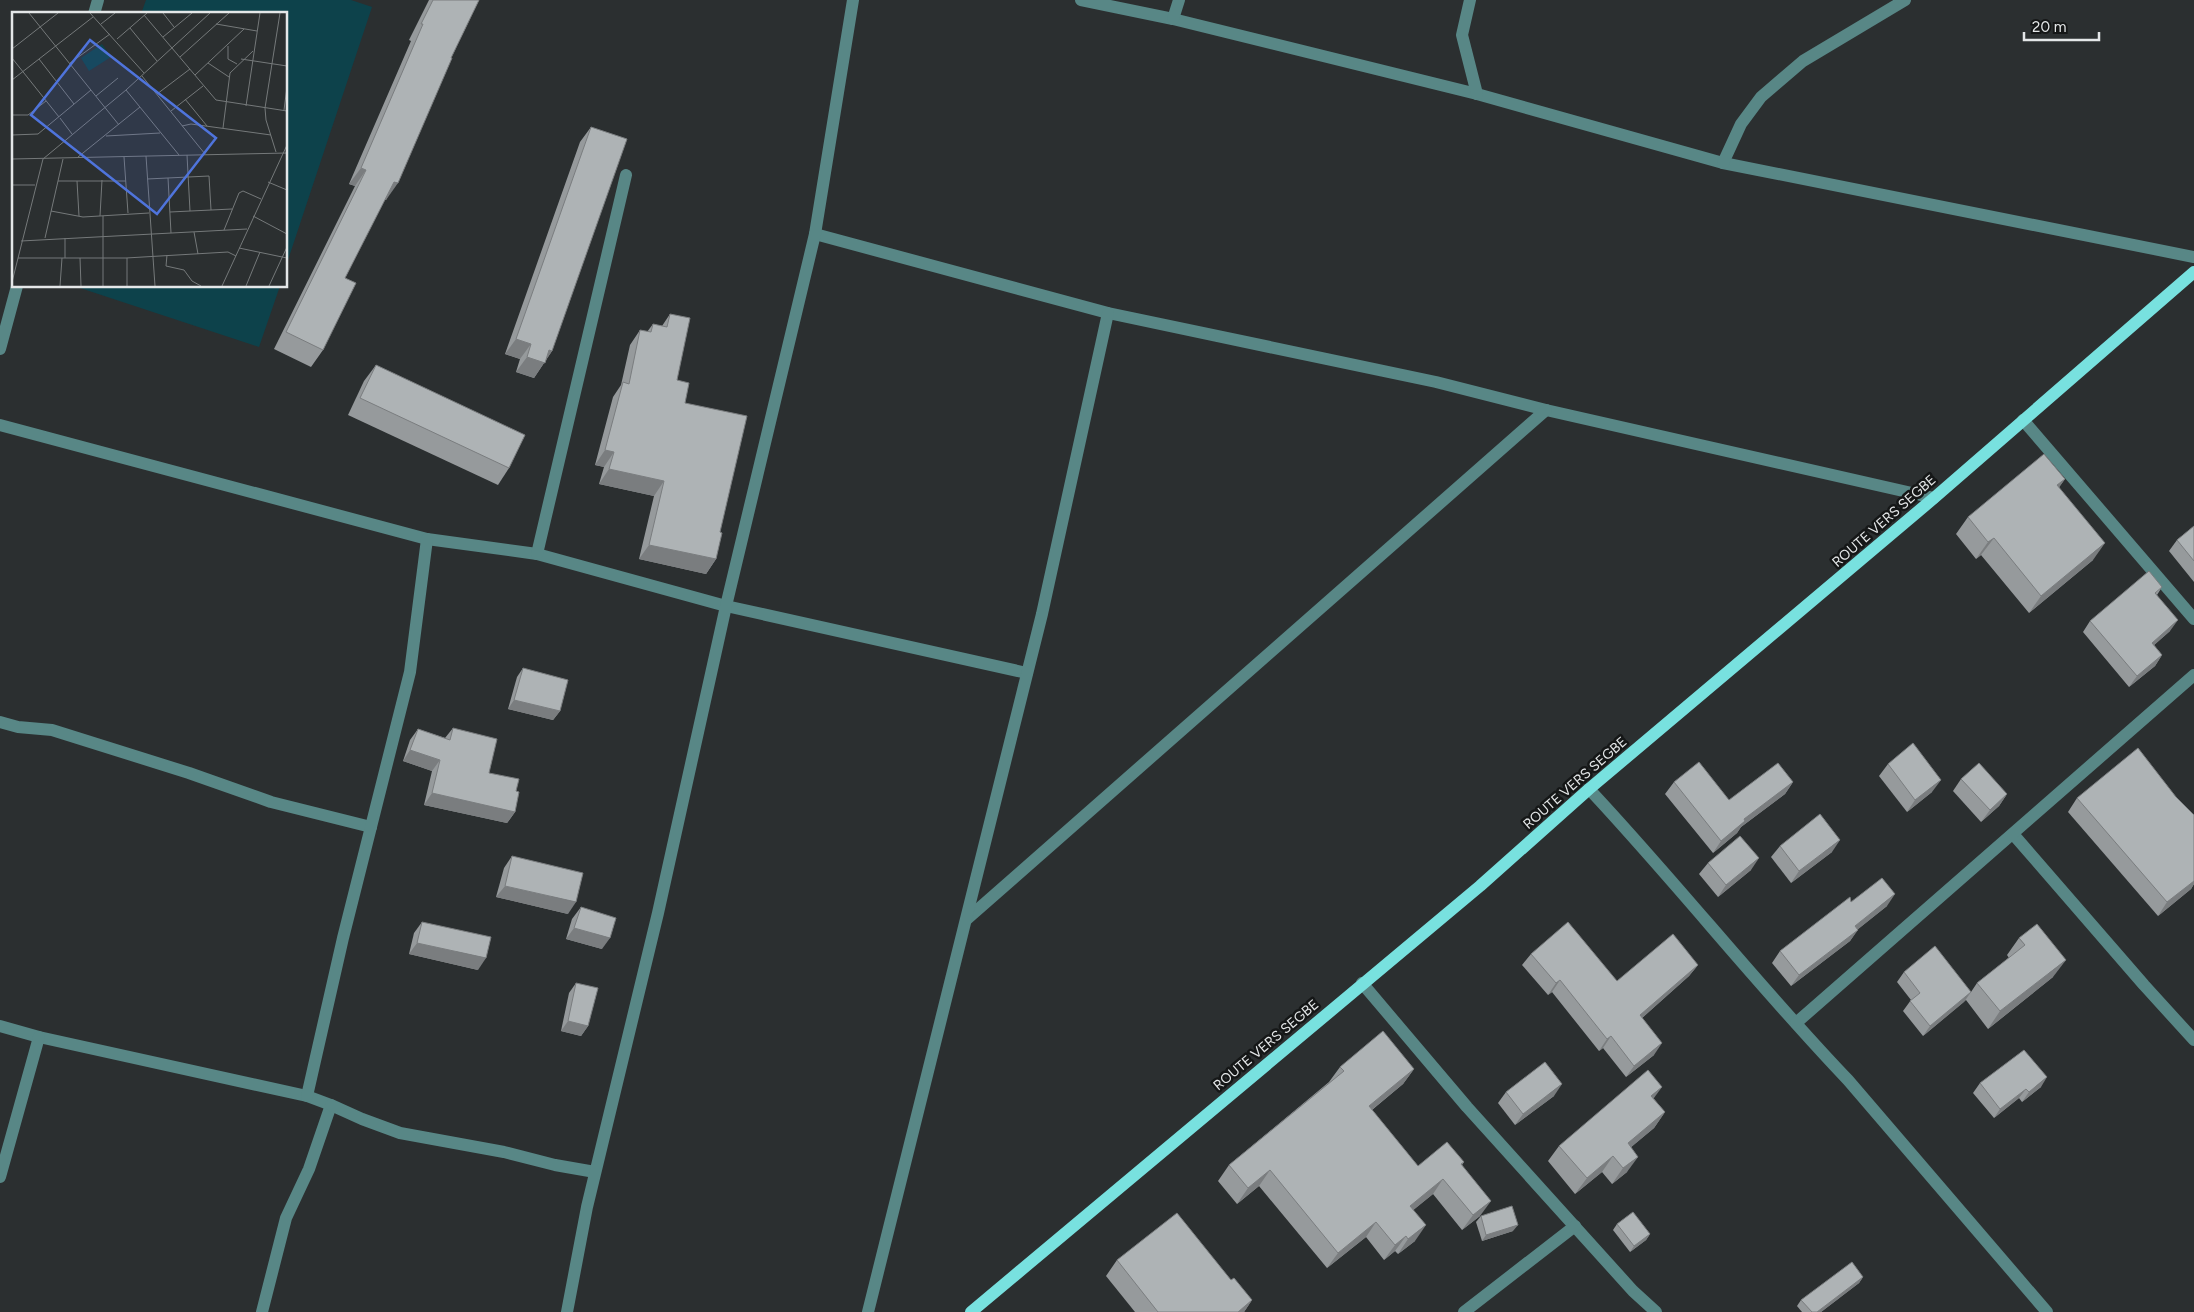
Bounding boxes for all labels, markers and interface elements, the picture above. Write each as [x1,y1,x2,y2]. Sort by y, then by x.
scale bar [2024,10,2099,42]
inset map [12,12,288,288]
text: 20 m [2032,18,2066,36]
street label: ROUTE VERS SEGBE [1829,471,1939,571]
street label: ROUTE VERS SEGBE [1520,733,1630,833]
street label: ROUTE VERS SEGBE [1210,996,1322,1094]

